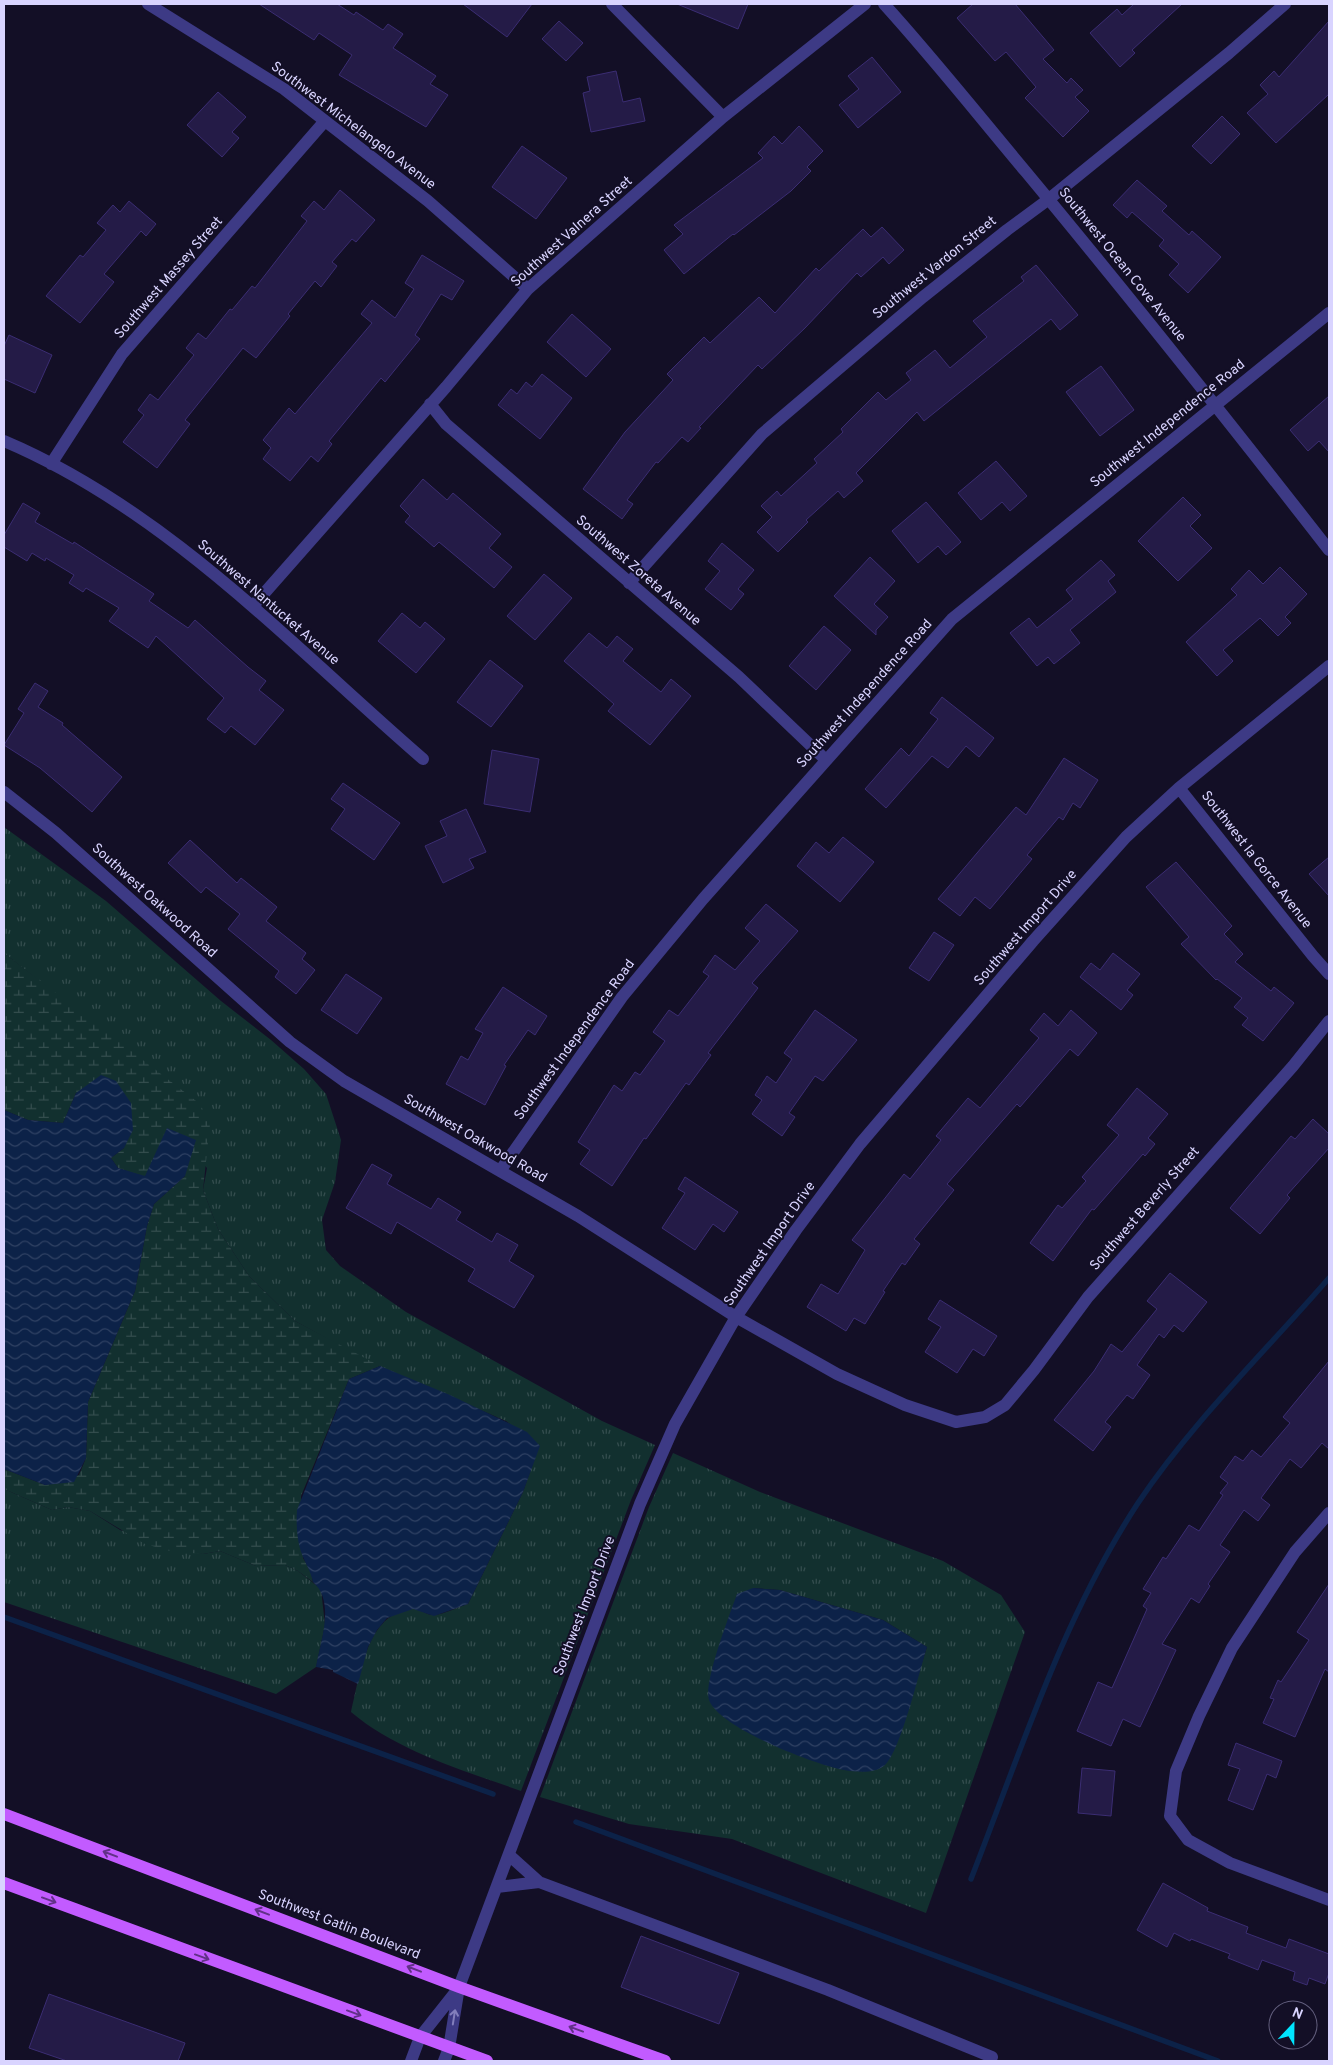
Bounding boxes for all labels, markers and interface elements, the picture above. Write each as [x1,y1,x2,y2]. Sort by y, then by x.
street label: Southwest Michelangelo Avenue [267,58,439,194]
street label: Southwest Valnera Street [508,173,636,291]
street label: Southwest Ocean Cove Avenue [1055,185,1189,345]
street label: Southwest Massey Street [111,213,227,343]
street label: Southwest Vardon Street [870,213,1000,323]
street label: Southwest Independence Road [1087,356,1249,492]
street label: Southwest Zoreta Avenue [572,512,704,630]
street label: Southwest Nantucket Avenue [194,537,342,669]
street label: Southwest Independence Road [794,616,936,772]
street label: Southwest la Gorce Avenue [1197,788,1315,932]
street label: Southwest Oakwood Road [88,840,220,962]
street label: Southwest Import Drive [971,867,1081,989]
street label: Southwest Independence Road [511,956,639,1124]
street label: Southwest Oakwood Road [400,1091,550,1187]
street label: Southwest Beverly Street [1087,1144,1203,1274]
street label: Southwest Import Drive [721,1178,819,1310]
street label: Southwest Import Drive [551,1534,619,1678]
one-way arrow [102,1849,117,1858]
street label: Southwest Gatlin Boulevard [255,1886,423,1964]
one-way arrow [41,1896,57,1905]
one-way arrow [254,1907,270,1916]
one-way arrow [194,1953,209,1962]
one-way arrow [406,1964,421,1973]
north arrow [1268,2000,1318,2050]
text: N [1289,2005,1305,2024]
one-way arrow [346,2009,362,2018]
one-way arrow [450,2010,460,2026]
one-way arrow [568,2024,584,2033]

